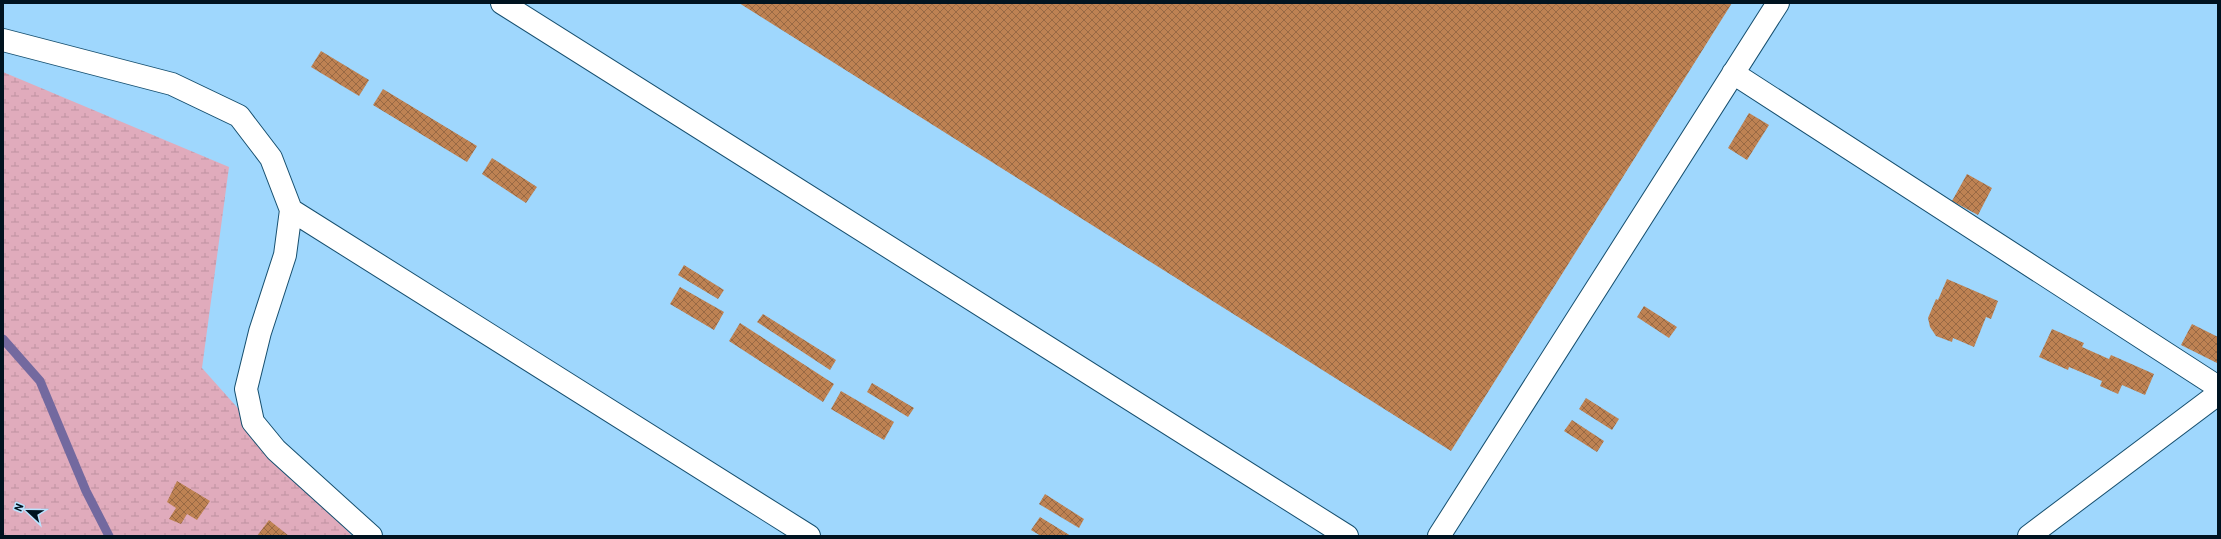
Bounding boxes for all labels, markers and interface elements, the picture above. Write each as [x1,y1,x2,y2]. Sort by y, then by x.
north arrow [8,491,48,531]
text: N [11,501,26,513]

